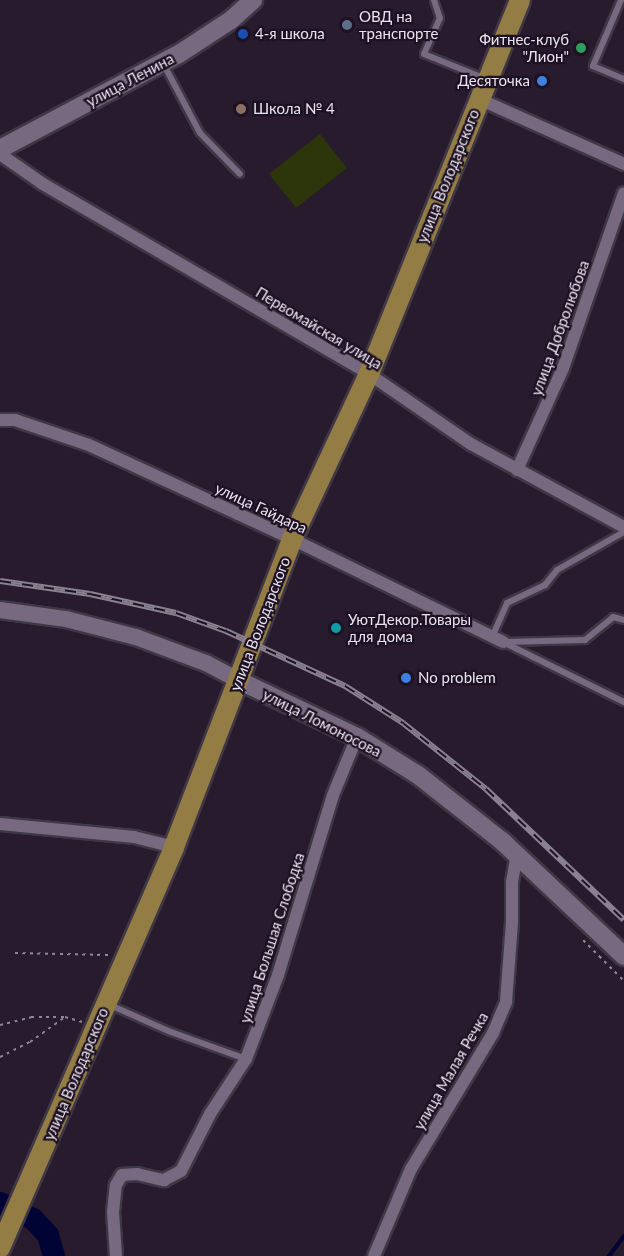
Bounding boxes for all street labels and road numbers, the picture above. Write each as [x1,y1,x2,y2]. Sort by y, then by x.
street label: улица Ленина [83,49,177,111]
street label: улица Володарского [413,107,483,245]
street label: улица Добролюбова [527,258,593,398]
street label: Первомайская улица [253,283,385,373]
street label: улица Гайдара [212,479,310,537]
street label: улица Володарского [226,554,294,694]
street label: улица Ломоносова [260,685,384,761]
street label: улица Большая Слободка [236,851,308,1025]
street label: улица Володарского [40,1005,112,1143]
street label: улица Малая Речка [410,1009,492,1133]

